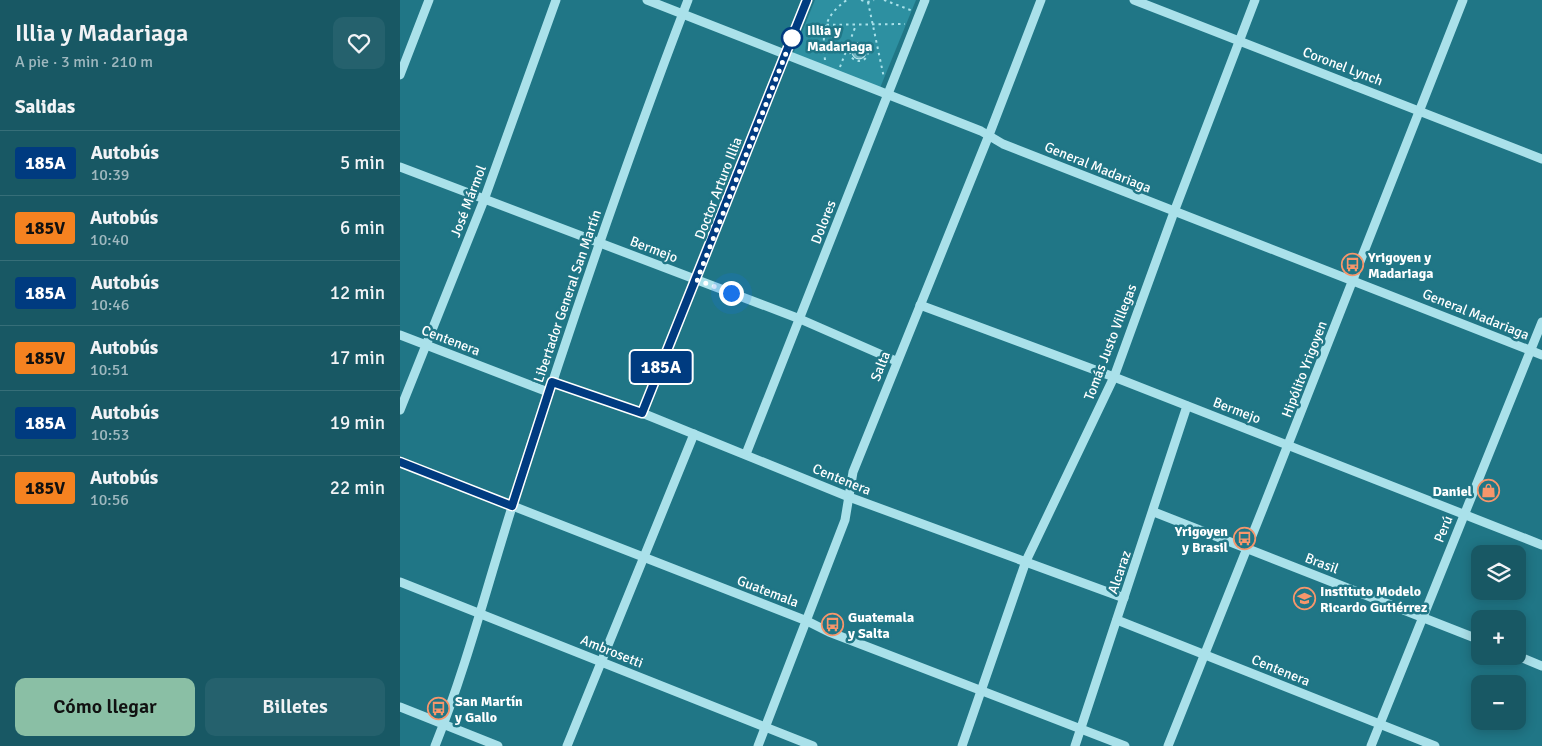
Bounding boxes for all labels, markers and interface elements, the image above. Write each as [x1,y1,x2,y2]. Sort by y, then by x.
button: heart [333,17,385,69]
text: Illia y Madariaga [15,18,188,48]
place label: Illia y Madariaga [807,22,872,55]
marker: Illia y Madariaga [781,27,803,49]
street label: Coronel Lynch [1300,43,1385,90]
text: A pie · 3 min · 210 m [15,52,153,72]
text: Salidas [15,95,75,119]
street label: Doctor Arturo Illia [691,135,746,242]
street label: General Madariaga [1042,138,1154,197]
text: Autobús [91,141,159,165]
text: 5 min [340,151,385,175]
text: 185A [25,152,66,174]
street label: José Mármol [447,163,490,240]
text: 10:39 [91,165,130,185]
street label: Dolores [807,198,840,247]
text: Autobús [90,206,158,230]
street label: Libertador General San Martín [530,208,605,385]
text: 6 min [340,216,385,240]
text: 185V [25,217,65,239]
text: 10:40 [90,230,129,250]
street label: Bermejo [627,233,680,266]
place label: Yrigoyen y Madariaga [1367,249,1433,282]
bus stop icon: Yrigoyen y Madariaga [1340,253,1364,277]
text: Autobús [91,271,159,295]
text: 12 min [330,281,385,305]
your location [719,281,744,306]
text: 185A [25,282,66,304]
street label: Tomás Justo Villegas [1080,282,1140,403]
street label: General Madariaga [1420,285,1532,344]
text: 10:46 [91,295,130,315]
street label: Hipólito Yrigoyen [1278,318,1331,420]
street label: Centenera [419,321,483,359]
text: Autobús [90,336,158,360]
text: 17 min [330,346,385,370]
text: 185V [25,347,65,369]
street label: Salta [867,349,894,384]
line badge: 185A [626,351,696,383]
text: 185A [641,356,681,378]
text: 10:51 [90,360,129,380]
street label: Bermejo [1210,394,1263,427]
text: Autobús [91,401,159,425]
text: 19 min [330,411,385,435]
text: 185A [25,412,66,434]
text: 10:53 [91,425,130,445]
street label: Centenera [810,460,874,499]
text: Autobús [90,466,158,490]
text: 22 min [330,476,385,500]
text: 185V [25,477,65,499]
shop icon: Daniel [1476,479,1500,503]
place label: Daniel [1432,483,1473,500]
text: 10:56 [90,490,129,510]
street label: Perú [1430,513,1456,545]
place label: Yrigoyen y Brasil [1174,523,1229,556]
bus stop icon: Yrigoyen y Brasil [1232,527,1256,551]
map controls [1471,545,1526,730]
button: layers [1471,545,1526,600]
street label: Alcaraz [1104,548,1135,596]
street label: Brasil [1303,549,1341,578]
street label: Guatemala [734,572,801,611]
place label: Instituto Modelo Ricardo Gutiérrez [1320,583,1427,616]
school or university icon: Instituto Modelo Ricardo Gutiérrez [1292,587,1316,611]
place label: Guatemala y Salta [847,609,914,642]
button: + [1471,610,1526,665]
bus stop icon: Guatemala y Salta [820,613,844,637]
street label: Ambrosetti [578,631,646,672]
street label: Centenera [1249,651,1313,690]
button: − [1471,675,1526,730]
button: Cómo llegar [15,678,195,736]
button: Billetes [205,678,385,736]
place label: San Martín y Gallo [454,693,523,726]
bus stop icon: San Martín y Gallo [427,697,451,721]

